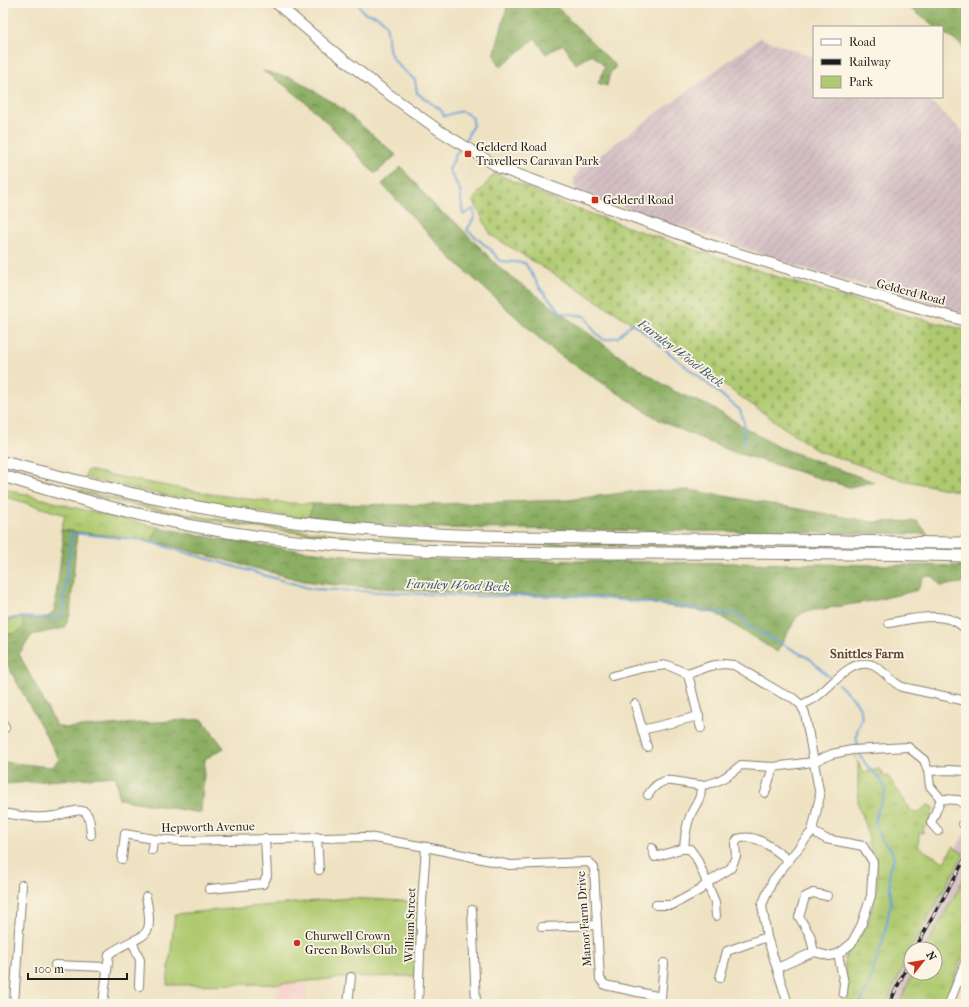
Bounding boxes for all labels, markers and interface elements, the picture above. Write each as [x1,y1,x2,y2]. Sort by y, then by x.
legend [813,26,943,98]
text: Road [849,35,876,49]
text: Railway [849,55,891,69]
text: Park [849,75,874,89]
place label: Gelderd Road Travellers Caravan Park [476,140,600,168]
marker: Gelderd Road Travellers Caravan Park [463,149,473,159]
place label: Gelderd Road [603,193,674,207]
marker: Gelderd Road [590,195,600,205]
street label: Gelderd Road [875,276,947,308]
water label: Farnley Wood Beck [634,315,727,390]
water label: Farnley Wood Beck [405,576,510,594]
district label: Snittles Farm [830,646,904,661]
street label: Hepworth Avenue [161,819,255,835]
street label: Manor Farm Drive [574,871,594,967]
street label: William Street [402,886,418,964]
place label: Churwell Crown Green Bowls Club [305,929,397,957]
marker: Churwell Crown Green Bowls Club [292,938,302,948]
north arrow [903,941,943,981]
text: N [923,949,939,964]
scale bar [28,955,127,981]
text: 100 m [34,962,64,976]

